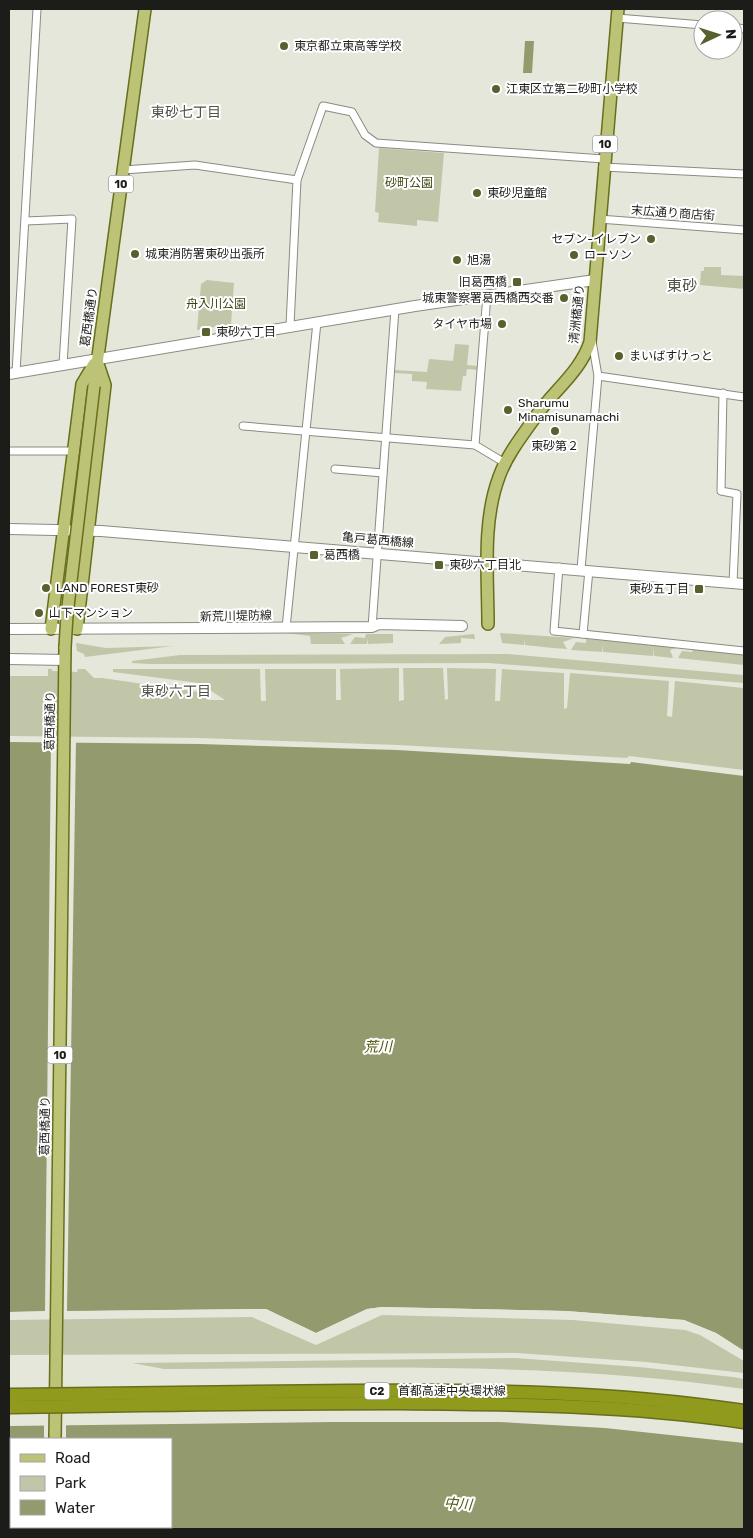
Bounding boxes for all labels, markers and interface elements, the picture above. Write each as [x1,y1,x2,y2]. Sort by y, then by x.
north arrow [693,10,743,60]
text: N [722,29,739,40]
place label: 東京都立東高等学校 [294,39,402,53]
marker: 東京都立東高等学校 [278,40,290,52]
place label: 江東区立第二砂町小学校 [506,82,638,96]
marker: 江東区立第二砂町小学校 [490,83,502,95]
district label: 東砂七丁目 [151,104,221,121]
road number: 10 [592,136,618,152]
road number: 10 [108,175,134,192]
park label: 砂町公園 [385,176,433,190]
place label: 東砂児童館 [487,186,547,200]
marker: 東砂児童館 [471,187,483,199]
street label: 末広通り商店街 [631,203,715,223]
place label: セブン-イレブン [551,232,641,246]
marker: セブン-イレブン [645,233,657,245]
place label: 城東消防署東砂出張所 [145,247,265,261]
marker: 城東消防署東砂出張所 [129,248,141,260]
place label: ローソン [584,248,632,262]
marker: ローソン [568,249,580,261]
place label: 旭湯 [467,253,491,267]
marker: 旭湯 [451,254,463,266]
place label: 旧葛西橋 [459,275,507,289]
marker: 旧葛西橋 [511,276,523,288]
district label: 東砂 [667,277,697,295]
street label: 清洲橋通り [567,283,587,345]
street label: 葛西橋通り [78,286,100,348]
place label: 城東警察署葛西橋西交番 [422,291,554,305]
marker: 城東警察署葛西橋西交番 [558,292,570,304]
park label: 舟入川公園 [186,297,246,311]
place label: タイヤ市場 [432,317,492,331]
marker: タイヤ市場 [496,318,508,330]
place label: 東砂六丁目 [216,325,276,339]
marker: 東砂六丁目 [200,326,212,338]
place label: まいばすけっと [629,349,713,363]
marker: まいばすけっと [613,350,625,362]
place label: Sharumu Minamisunamachi [518,396,619,424]
marker: Sharumu Minamisunamachi [502,404,514,416]
marker: 東砂第２ [549,425,561,437]
place label: 東砂第２ [531,439,579,453]
street label: 亀戸葛西橋線 [342,530,414,550]
place label: 葛西橋 [324,548,360,562]
marker: 葛西橋 [308,549,320,561]
place label: 東砂六丁目北 [449,558,521,572]
marker: 東砂六丁目北 [433,559,445,571]
place label: LAND FOREST東砂 [56,581,159,595]
marker: LAND FOREST東砂 [40,582,52,594]
place label: 東砂五丁目 [629,582,689,596]
marker: 東砂五丁目 [693,583,705,595]
place label: 山下マンション [49,606,133,620]
marker: 山下マンション [33,607,45,619]
street label: 新荒川堤防線 [200,608,272,624]
district label: 東砂六丁目 [141,683,211,700]
street label: 葛西橋通り [42,691,58,751]
water label: 荒川 [364,1038,394,1056]
road number: 10 [48,1046,72,1064]
street label: 葛西橋通り [37,1096,53,1156]
road number: C2 [364,1382,390,1400]
street label: 首都高速中央環状線 [398,1384,506,1398]
legend [10,1438,172,1528]
text: Road [55,1449,91,1467]
text: Park [55,1474,86,1492]
water label: 中川 [443,1495,475,1514]
text: Water [55,1499,95,1517]

